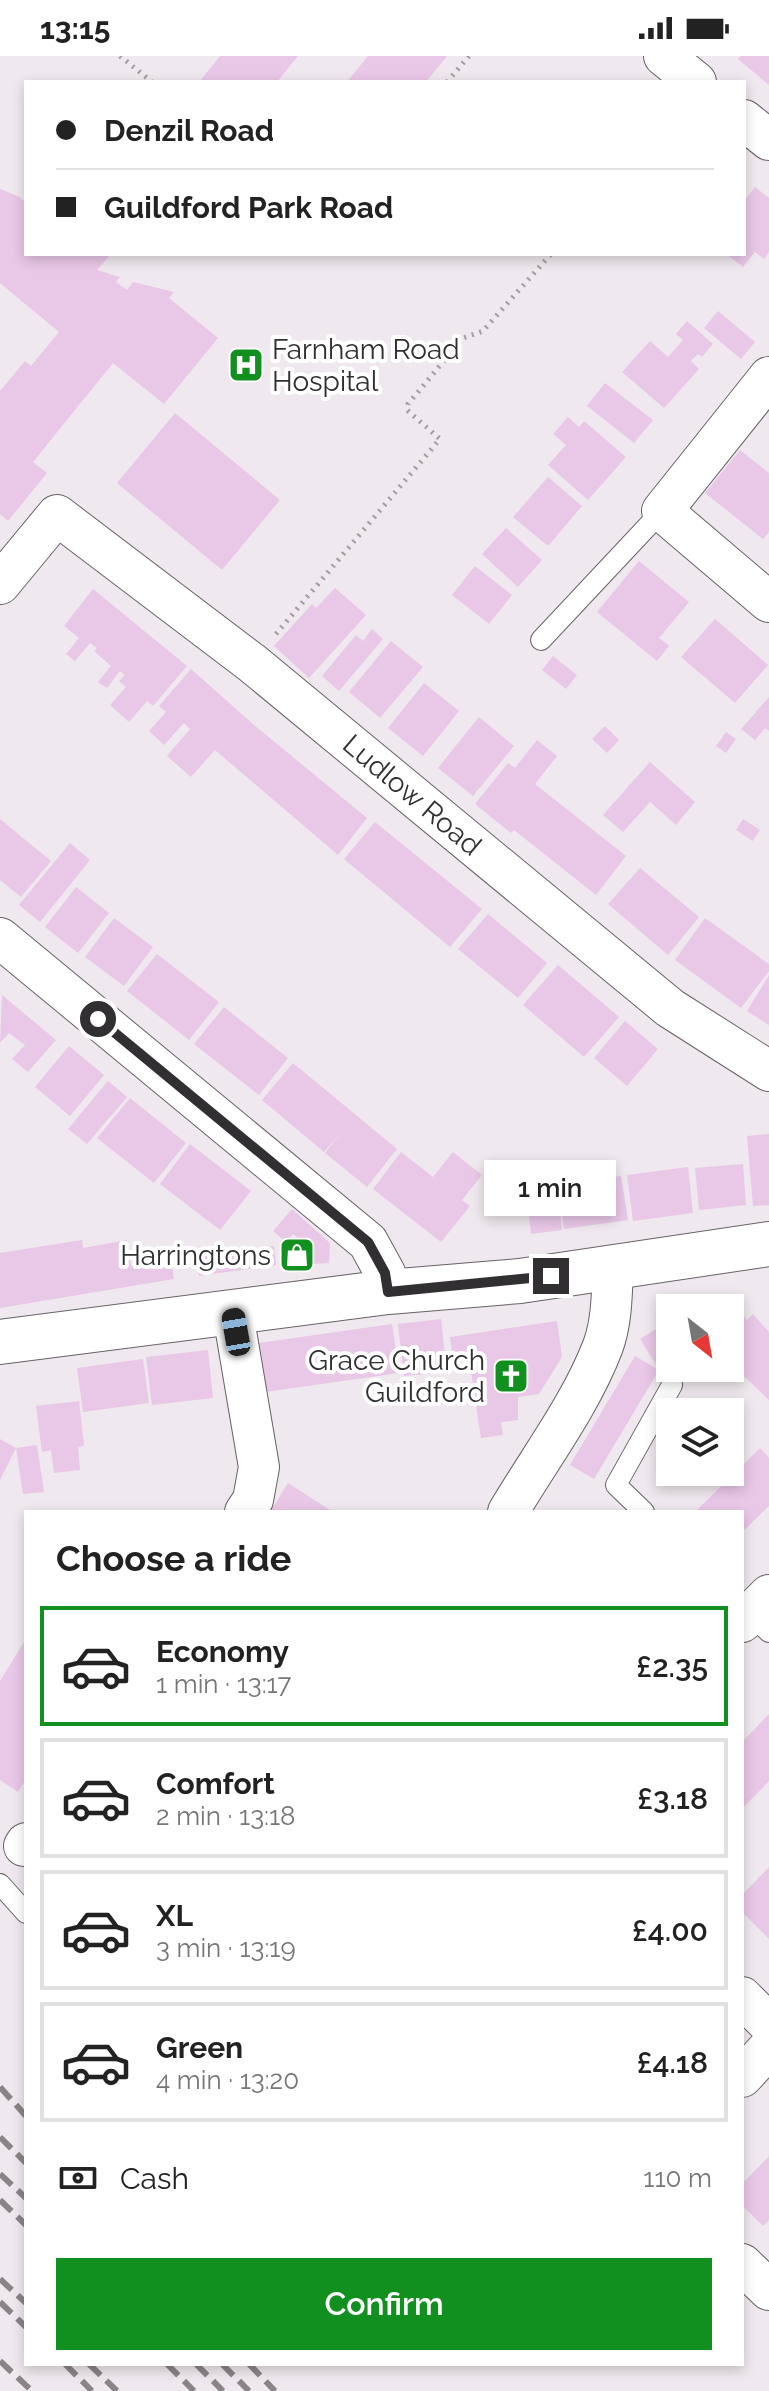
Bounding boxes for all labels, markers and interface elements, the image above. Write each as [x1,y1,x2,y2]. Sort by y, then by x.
text: 13:15 [40,11,110,46]
text: Denzil Road [104,113,274,148]
text: Guildford Park Road [104,190,393,225]
place label: Farnham Road Hospital [272,333,460,398]
hospital icon: Farnham Road Hospital [227,346,265,384]
street label: Ludlow Road [336,728,488,862]
route start [80,1001,116,1037]
callout: 1 min [485,1160,617,1216]
text: 1 min [518,1173,582,1203]
shop icon: Harringtons [278,1236,316,1274]
place label: Harringtons [120,1239,271,1272]
route end [533,1258,569,1294]
north arrow [656,1294,744,1382]
map controls [656,1294,744,1486]
car [220,1306,252,1358]
place label: Grace Church Guildford [308,1344,485,1409]
church icon: Grace Church Guildford [492,1357,530,1395]
button: layers [656,1398,744,1486]
text: Choose a ride [56,1537,291,1579]
icon: car [60,1630,132,1702]
text: Economy [156,1634,289,1669]
text: £2.35 [636,1649,708,1684]
text: 1 min · 13:17 [156,1669,291,1699]
icon: car [60,1762,132,1834]
text: Comfort [156,1766,275,1801]
text: £3.18 [637,1781,708,1816]
text: 2 min · 13:18 [156,1801,296,1831]
icon: car [60,1894,132,1966]
text: XL [156,1898,193,1933]
text: £4.00 [632,1913,708,1948]
text: 3 min · 13:19 [156,1933,296,1963]
icon: car [60,2026,132,2098]
text: Green [156,2030,243,2065]
text: £4.18 [637,2045,708,2080]
text: 4 min · 13:20 [156,2065,299,2095]
icon: cash [56,2156,100,2200]
text: Cash [120,2161,189,2196]
text: 110 m [643,2163,712,2193]
button: Confirm [56,2258,712,2350]

